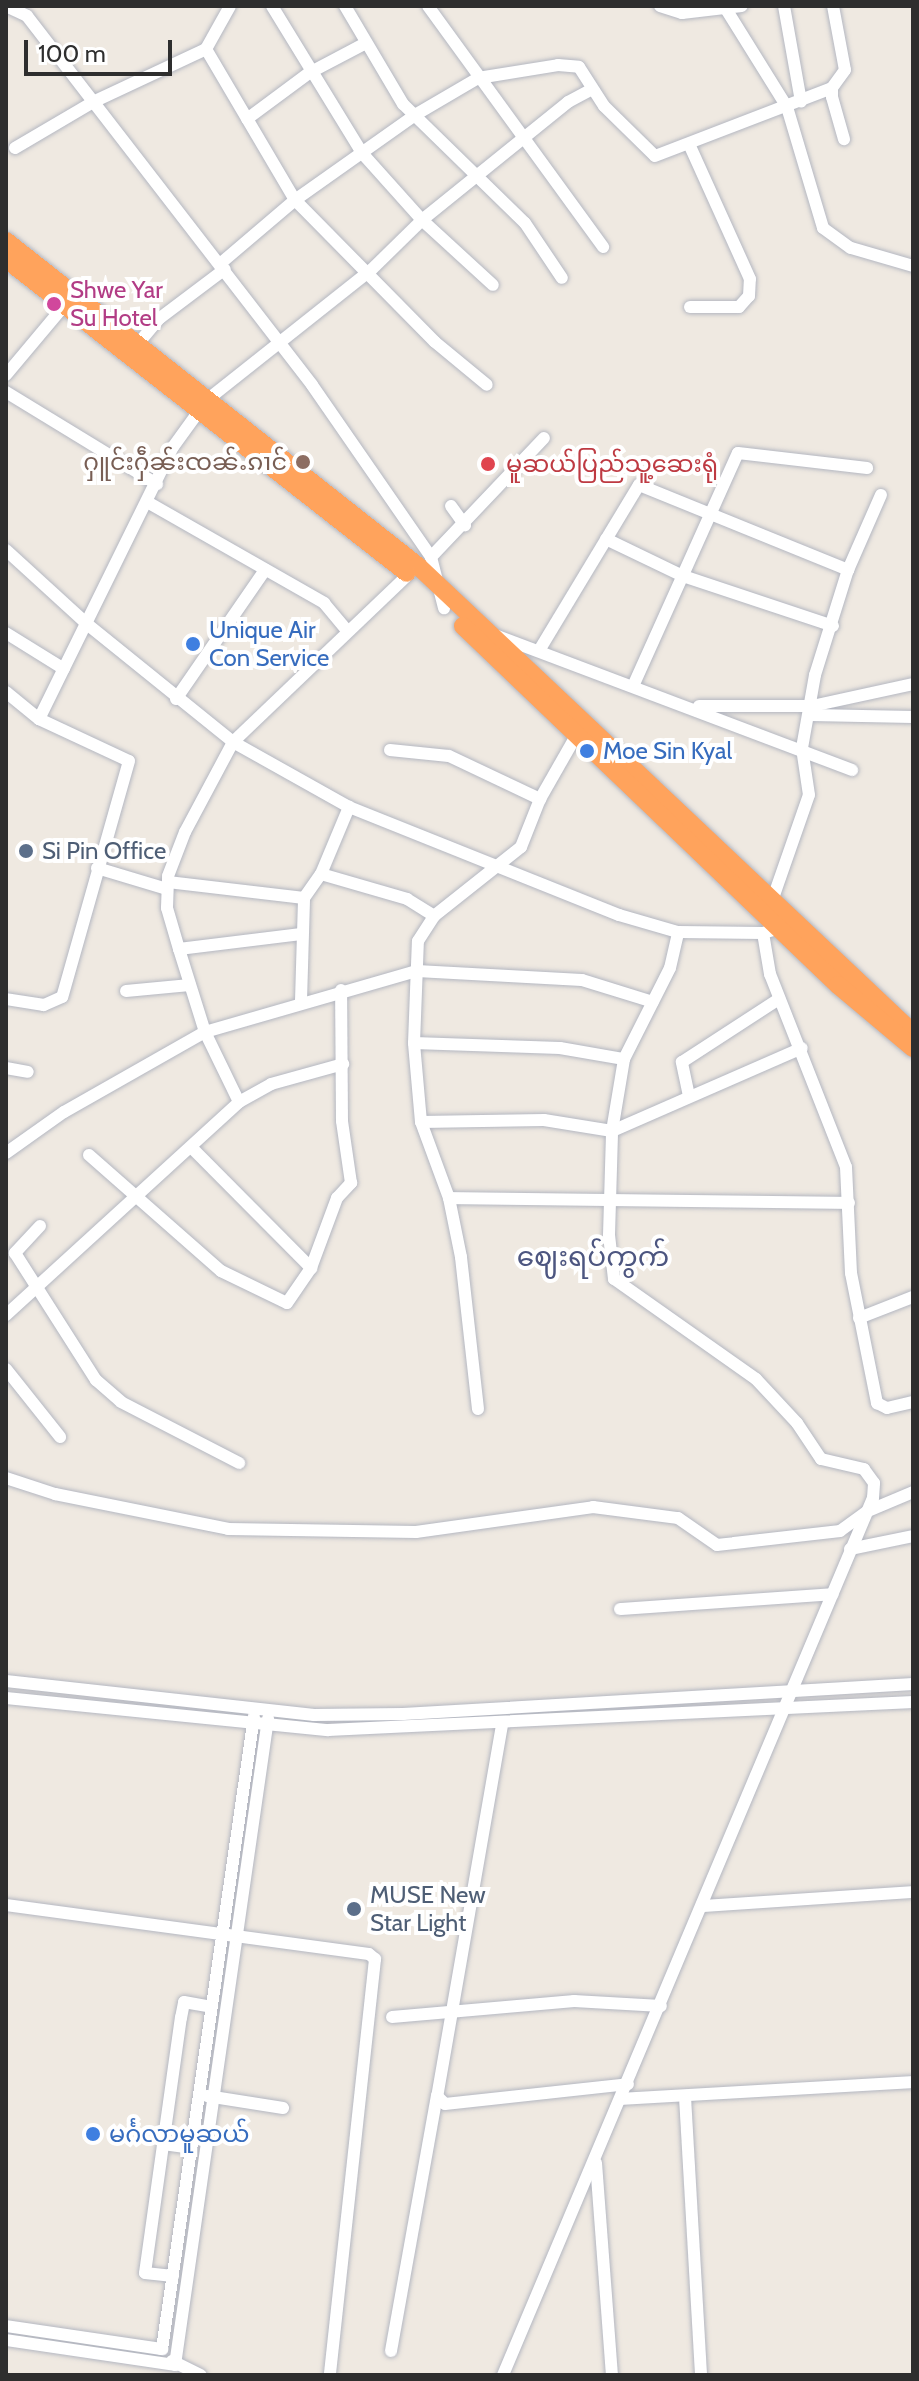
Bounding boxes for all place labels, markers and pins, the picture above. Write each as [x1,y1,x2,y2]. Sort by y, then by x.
place label: Shwe Yar Su Hotel [70,276,163,332]
marker: Shwe Yar Su Hotel [45,295,63,313]
place label: ႁူင်းႁဵၼ်းၸၼ်ႉၵၢင် [83,448,287,476]
place label: မူဆယ်ပြည်သူ့ဆေးရုံ [506,450,718,478]
marker: ႁူင်းႁဵၼ်းၸၼ်ႉၵၢင် [294,453,312,471]
marker: မူဆယ်ပြည်သူ့ဆေးရုံ [477,453,499,475]
place label: Unique Air Con Service [209,616,329,672]
marker: Unique Air Con Service [184,635,202,653]
place label: Moe Sin Kyal [603,737,732,765]
marker: Moe Sin Kyal [578,742,596,760]
place label: Si Pin Office [42,837,166,865]
marker: Si Pin Office [17,842,35,860]
place label: MUSE New Star Light [370,1881,486,1937]
marker: MUSE New Star Light [345,1900,363,1918]
place label: မင်္ဂလာမူဆယ် [109,2120,249,2148]
marker: မင်္ဂလာမူဆယ် [84,2125,102,2143]

